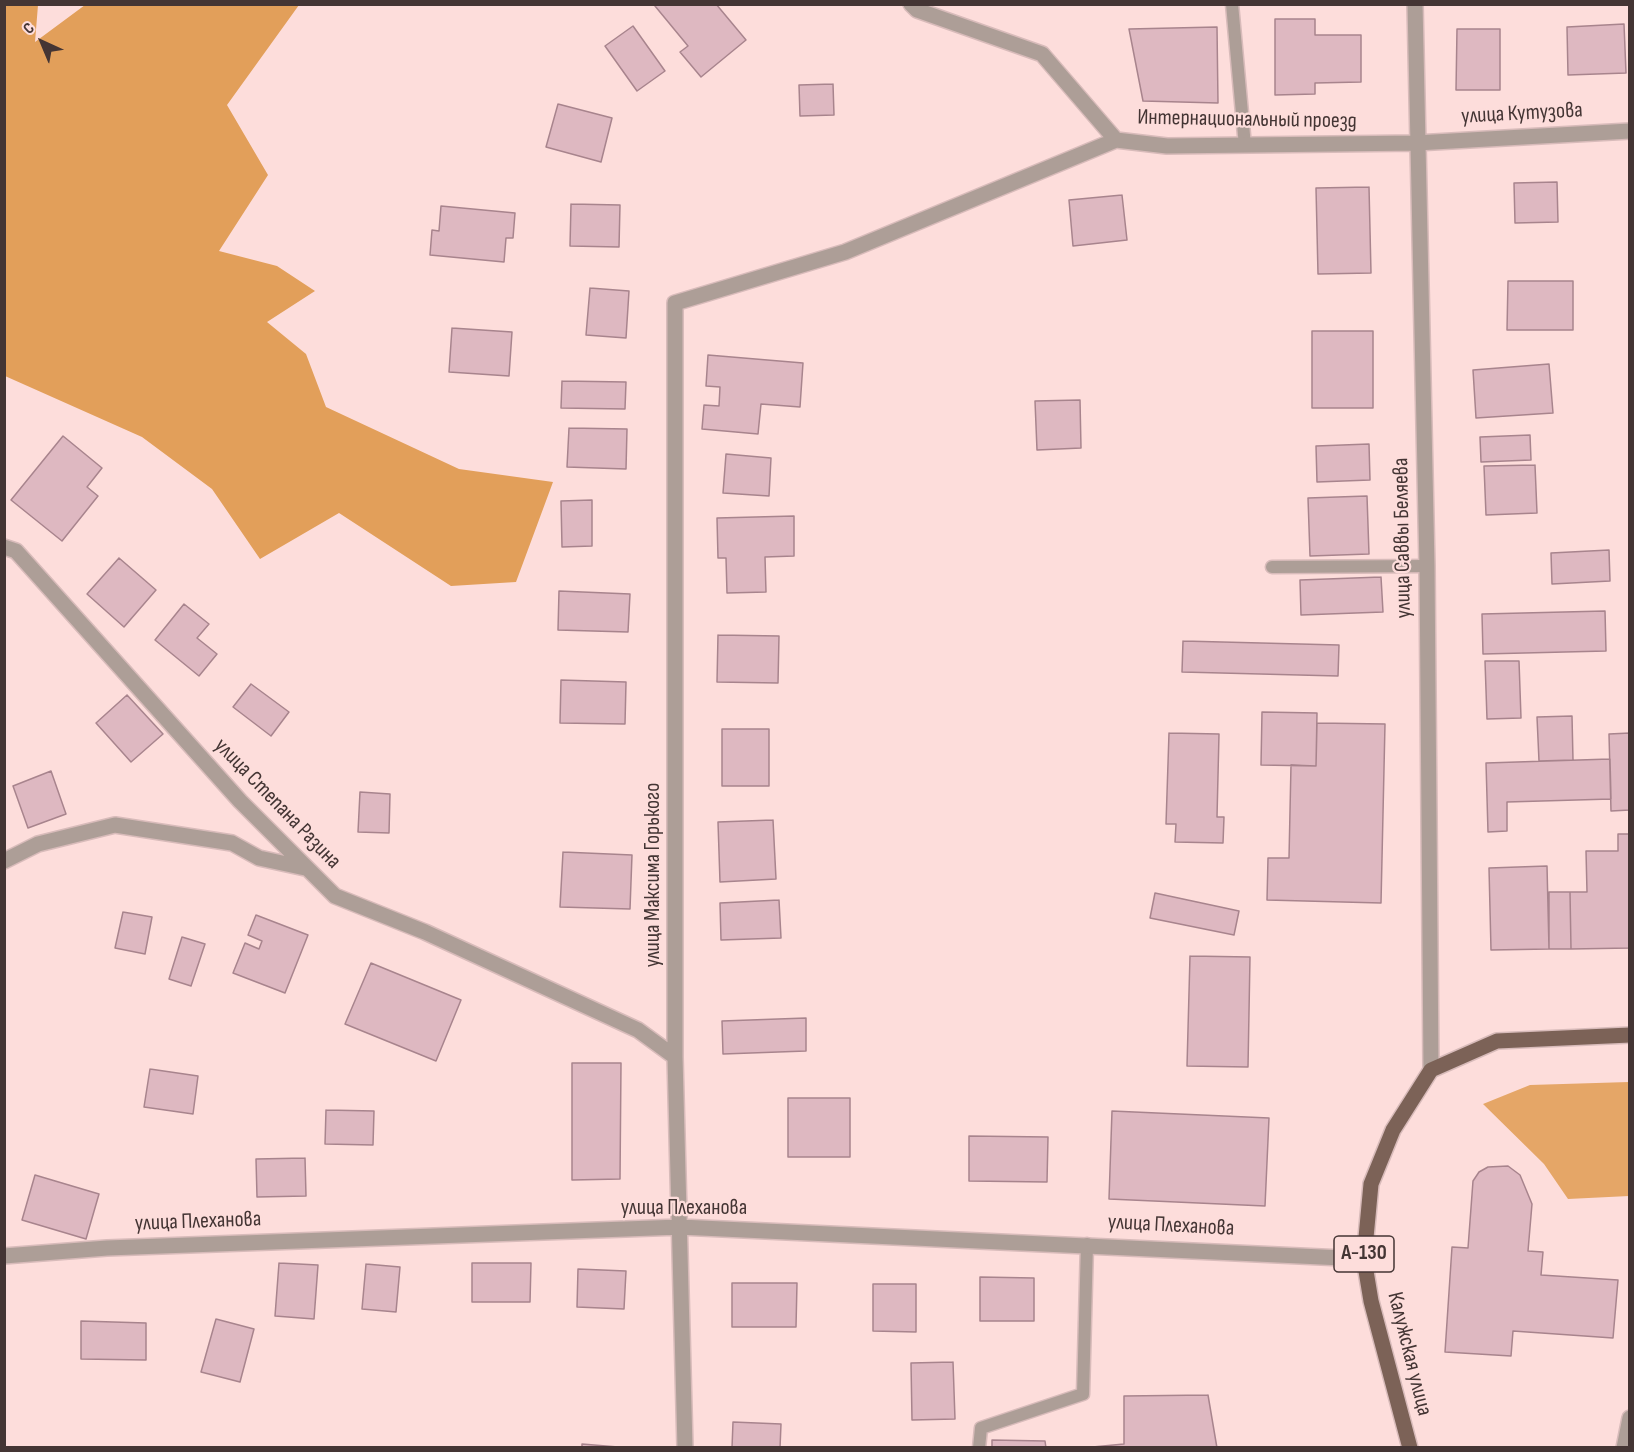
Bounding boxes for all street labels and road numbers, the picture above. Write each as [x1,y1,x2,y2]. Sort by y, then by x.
street label: улица Кутузова [1461,98,1583,130]
street label: Интернациональный проезд [1137,105,1357,135]
street label: улица Саввы Беляева [1388,457,1418,619]
street label: улица Степана Разина [208,733,346,875]
street label: улица Максима Горького [640,783,666,967]
street label: улица Плеханова [621,1195,747,1221]
street label: улица Плеханова [134,1207,262,1237]
street label: улица Плеханова [1107,1210,1235,1242]
road number: А-130 [1334,1236,1394,1272]
street label: Калужская улица [1381,1289,1437,1419]

